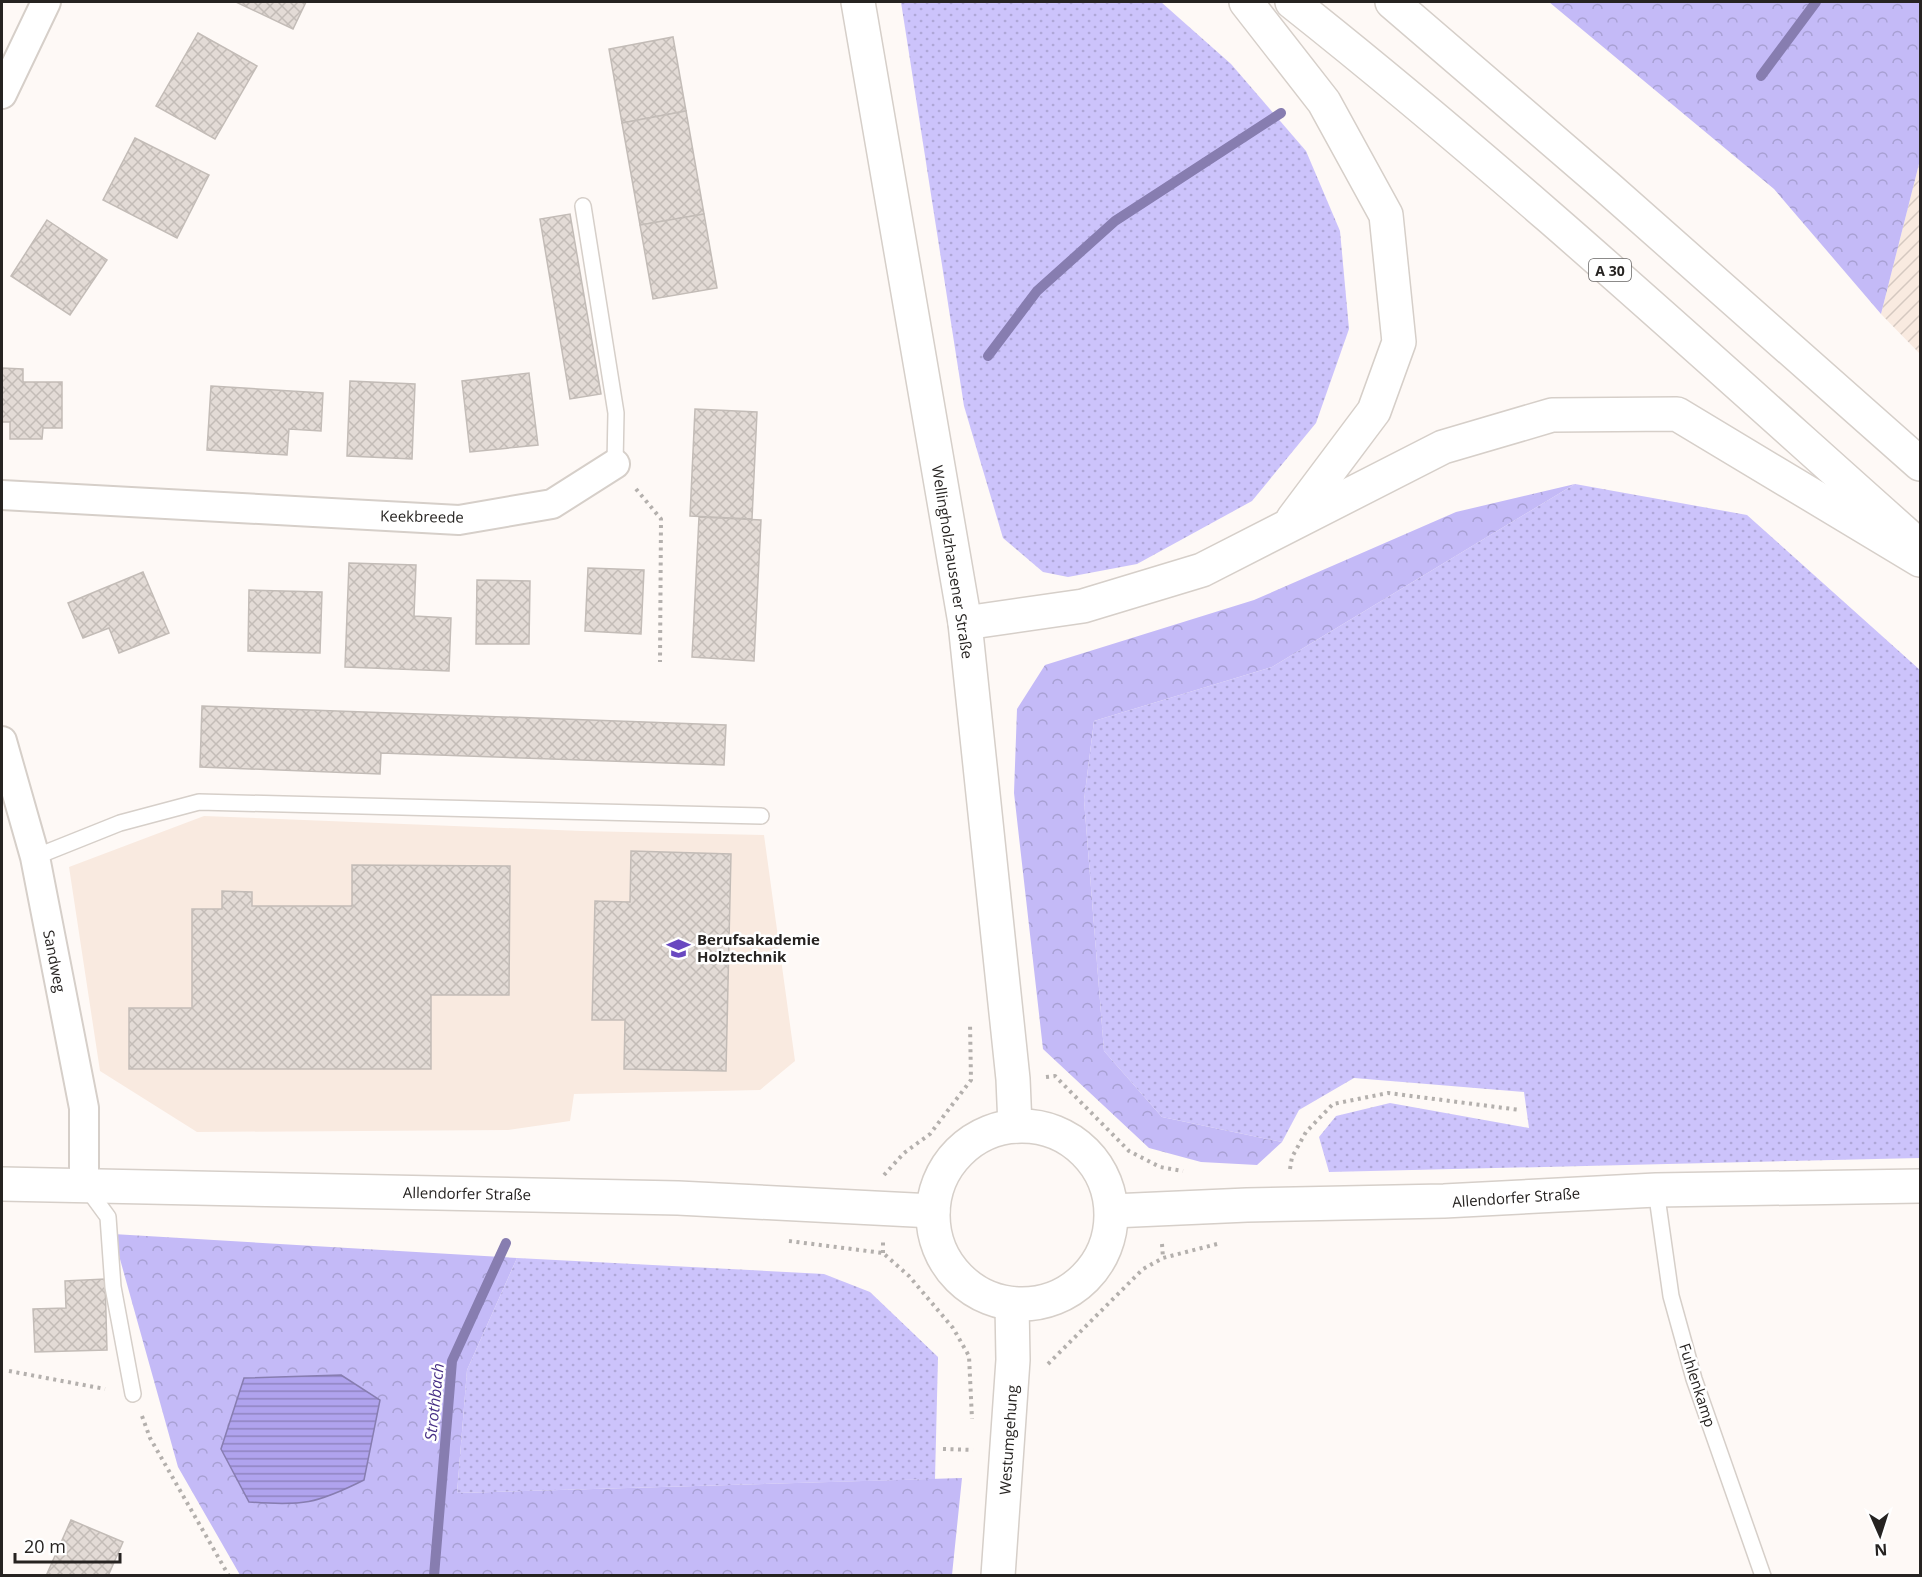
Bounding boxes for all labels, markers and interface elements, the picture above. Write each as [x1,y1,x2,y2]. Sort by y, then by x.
road number: A 30 [1589,259,1631,281]
street label: Wellingholzhausener Straße [928,464,978,660]
street label: Keekbreede [380,505,464,527]
street label: Sandweg [39,928,71,994]
place label: Berufsakademie Holztechnik [697,929,820,966]
school or university icon: Berufsakademie Holztechnik [666,935,692,961]
street label: Allendorfer Straße [403,1182,531,1204]
street label: Allendorfer Straße [1451,1183,1581,1211]
street label: Fuhlenkamp [1675,1341,1721,1429]
water label: Strothbach [419,1362,449,1442]
street label: Westumgehung [994,1384,1022,1496]
north arrow [1850,1505,1910,1565]
scale bar [15,1526,120,1564]
text: 20 m [24,1534,66,1558]
text: N [1874,1539,1888,1561]

